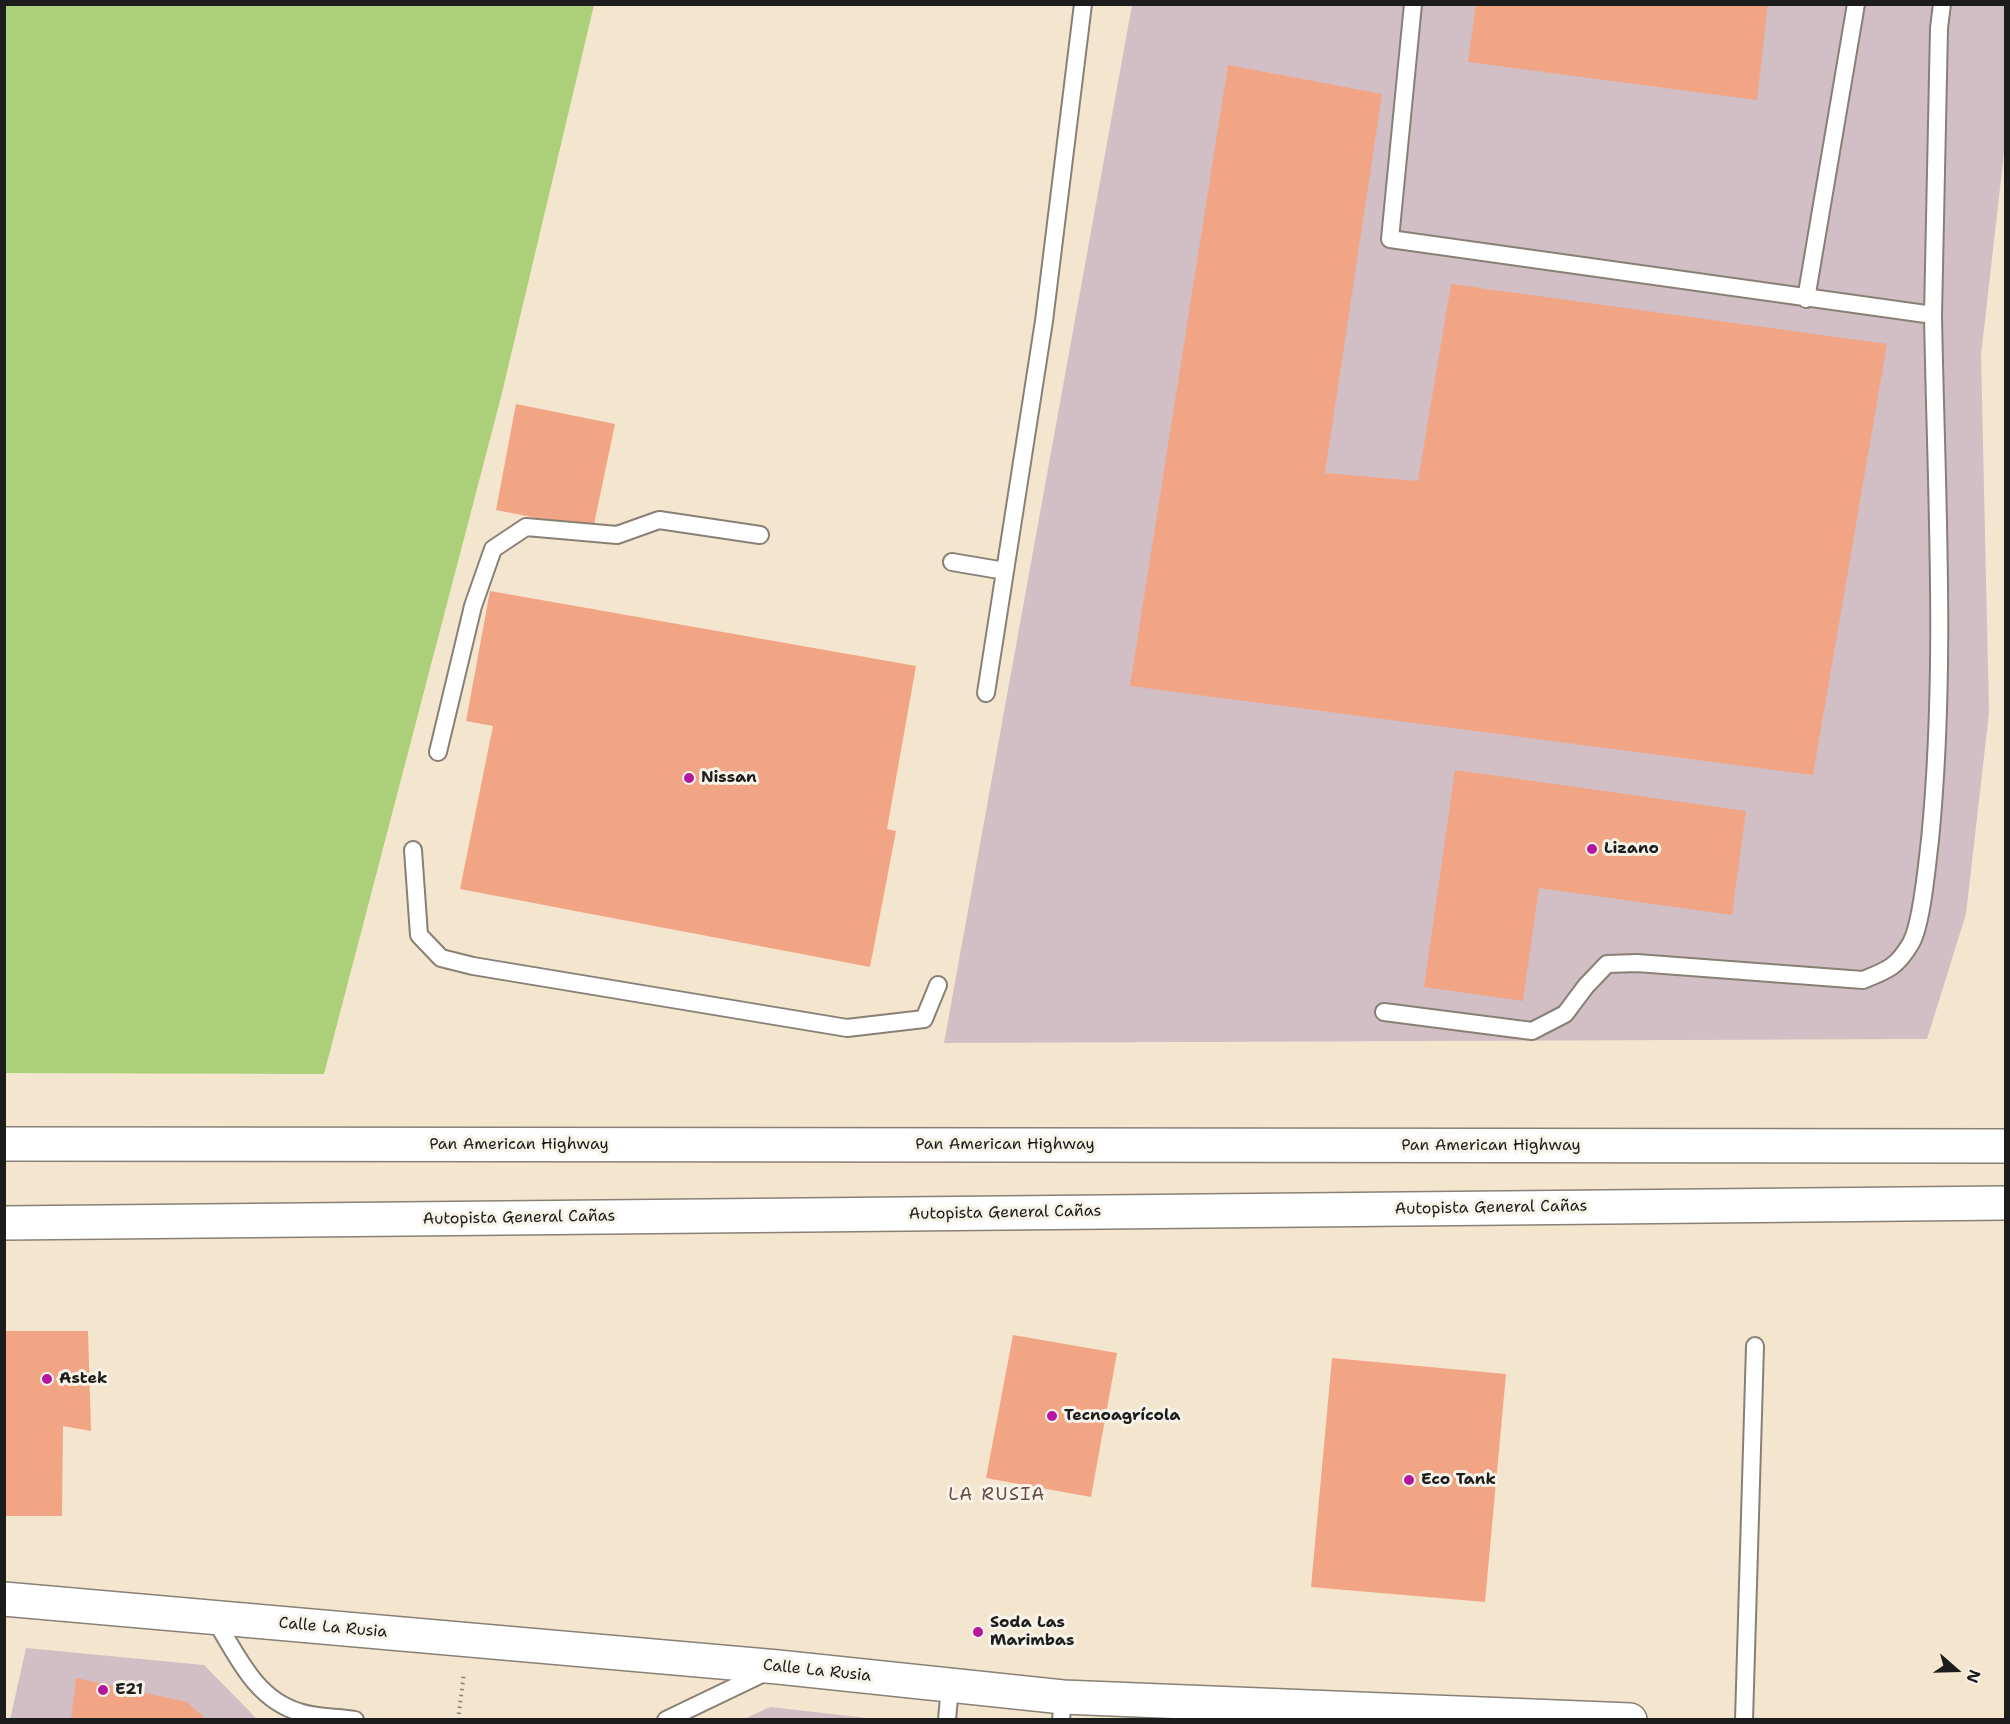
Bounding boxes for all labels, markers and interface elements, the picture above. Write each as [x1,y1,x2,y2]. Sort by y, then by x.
place label: Nissan [701,768,757,788]
marker: Nissan [682,771,696,785]
place label: Lizano [1604,839,1659,859]
marker: Lizano [1585,842,1599,856]
street label: Pan American Highway [429,1135,609,1155]
street label: Pan American Highway [915,1135,1095,1155]
street label: Pan American Highway [1401,1136,1581,1156]
street label: Autopista General Cañas [1394,1197,1588,1219]
street label: Autopista General Cañas [908,1202,1102,1224]
street label: Autopista General Cañas [422,1207,616,1229]
place label: Astek [59,1369,107,1389]
marker: Astek [40,1372,54,1386]
place label: Tecnoagrícola [1064,1406,1180,1426]
marker: Tecnoagrícola [1045,1409,1059,1423]
place label: Eco Tank [1421,1470,1496,1490]
marker: Eco Tank [1402,1473,1416,1487]
district label: LA RUSIA [948,1484,1046,1506]
place label: Soda Las Marimbas [990,1613,1074,1651]
street label: Calle La Rusia [278,1614,388,1642]
marker: Soda Las Marimbas [971,1625,985,1639]
north arrow [1926,1640,1986,1700]
street label: Calle La Rusia [762,1656,872,1686]
text: N [1961,1667,1985,1686]
place label: E21 [115,1680,143,1700]
marker: E21 [96,1683,110,1697]

